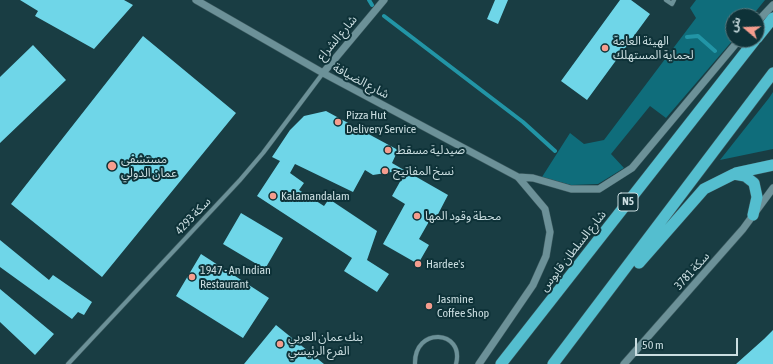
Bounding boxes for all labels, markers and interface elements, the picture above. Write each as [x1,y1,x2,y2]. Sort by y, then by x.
north arrow [725,8,765,48]
street label: شارع الشراع [314,12,360,64]
text: ش [726,15,743,34]
place label: الهيئة العامة لحماية المستهلك [613,34,694,62]
marker: الهيئة العامة لحماية المستهلك [600,43,610,53]
street label: شارع الضيافة [330,60,392,102]
place label: Pizza Hut Delivery Service [346,108,416,136]
marker: Pizza Hut Delivery Service [333,117,343,127]
place label: صيدلية مسقط [396,143,465,157]
marker: صيدلية مسقط [383,145,393,155]
place label: مستشفى عمان الدولي [121,152,177,180]
marker: مستشفى عمان الدولي [106,160,118,172]
place label: نسخ المفاتيح [393,164,454,178]
marker: نسخ المفاتيح [380,166,390,176]
place label: Kalamandalam [281,189,350,203]
marker: Kalamandalam [268,191,278,201]
road number: N5 [618,193,638,211]
street label: سكة 4293 [172,194,214,238]
street label: شارع السلطان قابوس [537,208,609,294]
place label: محطة وقود المها [425,209,501,223]
marker: محطة وقود المها [412,211,422,221]
street label: سكة 3781 [671,249,713,293]
place label: Hardee's [426,257,464,271]
marker: Hardee's [413,259,423,269]
place label: 1947 - An Indian Restaurant [200,263,271,291]
marker: 1947 - An Indian Restaurant [187,272,197,282]
place label: Jasmine Coffee Shop [437,292,489,320]
marker: Jasmine Coffee Shop [424,301,434,311]
place label: بنك عمان العربي الفرع الرئيسي [288,330,363,358]
scale bar [637,330,740,356]
text: 50 m [642,338,664,352]
marker: بنك عمان العربي الفرع الرئيسي [275,339,285,349]

